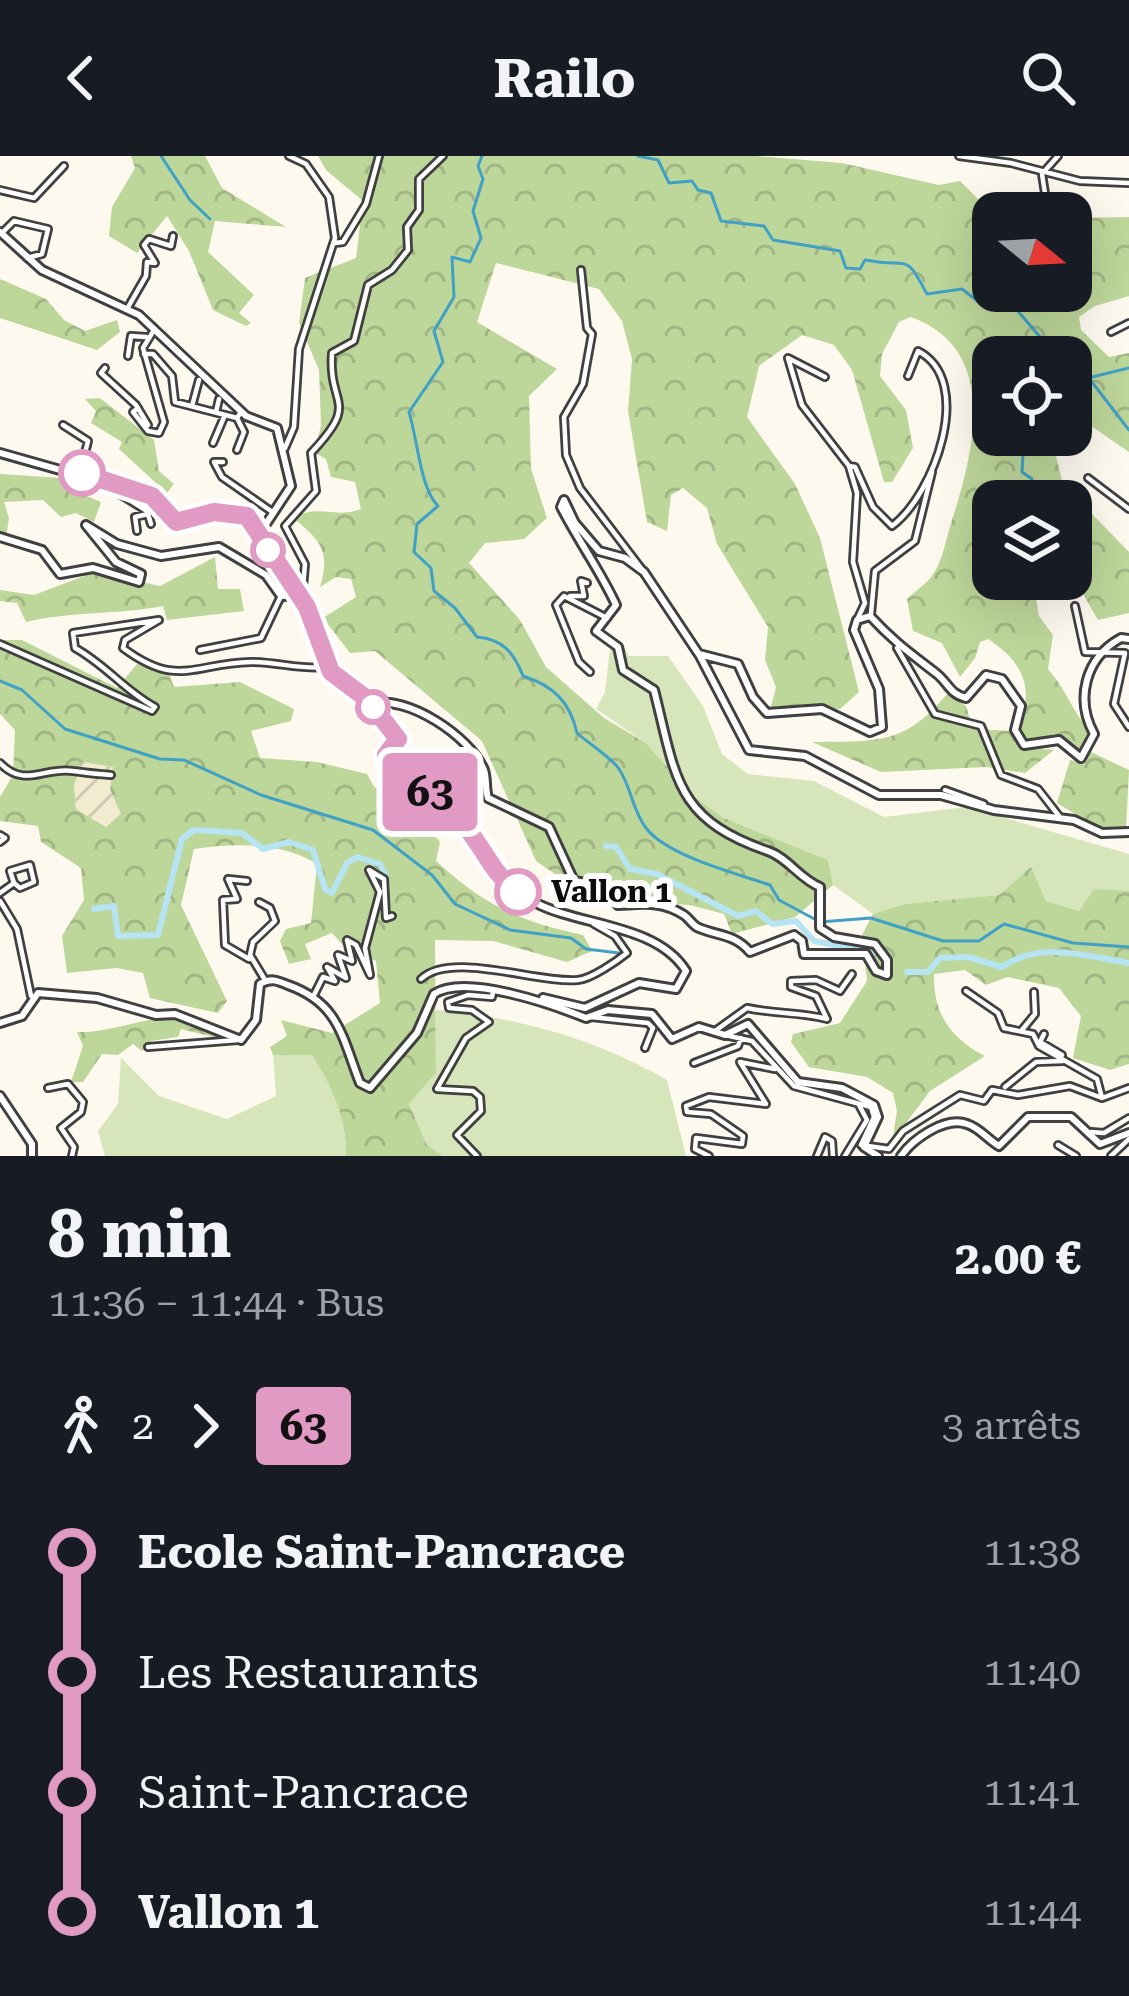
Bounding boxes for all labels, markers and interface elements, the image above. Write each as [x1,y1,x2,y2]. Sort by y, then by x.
icon: back [48,45,114,111]
icon: search [1015,45,1081,111]
text: Railo [493,47,636,110]
north arrow [972,192,1092,312]
map controls [972,192,1092,600]
button: locate [972,336,1092,456]
unlabelled marker [60,451,104,495]
button: layers [972,480,1092,600]
unlabelled marker [252,534,284,566]
unlabelled marker [357,691,389,723]
line badge: 63 [376,753,484,831]
text: 63 [406,767,454,816]
marker: Vallon 1 [496,870,540,914]
place label: Vallon 1 [551,874,672,909]
text: 8 min [48,1196,231,1273]
text: 2.00 € [955,1232,1081,1285]
text: 11:36 – 11:44 · Bus [48,1280,384,1326]
icon: walk [48,1393,114,1459]
icon: forward [172,1393,238,1459]
text: 63 [280,1401,327,1450]
text: 2 [132,1403,154,1449]
text: 3 arrêts [942,1403,1081,1449]
text: Ecole Saint-Pancrace [138,1526,625,1579]
text: 11:38 [984,1529,1081,1575]
text: Les Restaurants [138,1646,479,1699]
text: 11:40 [984,1649,1081,1695]
text: Saint-Pancrace [138,1766,469,1819]
text: 11:41 [984,1769,1081,1815]
text: Vallon 1 [138,1886,319,1939]
text: 11:44 [984,1889,1081,1935]

